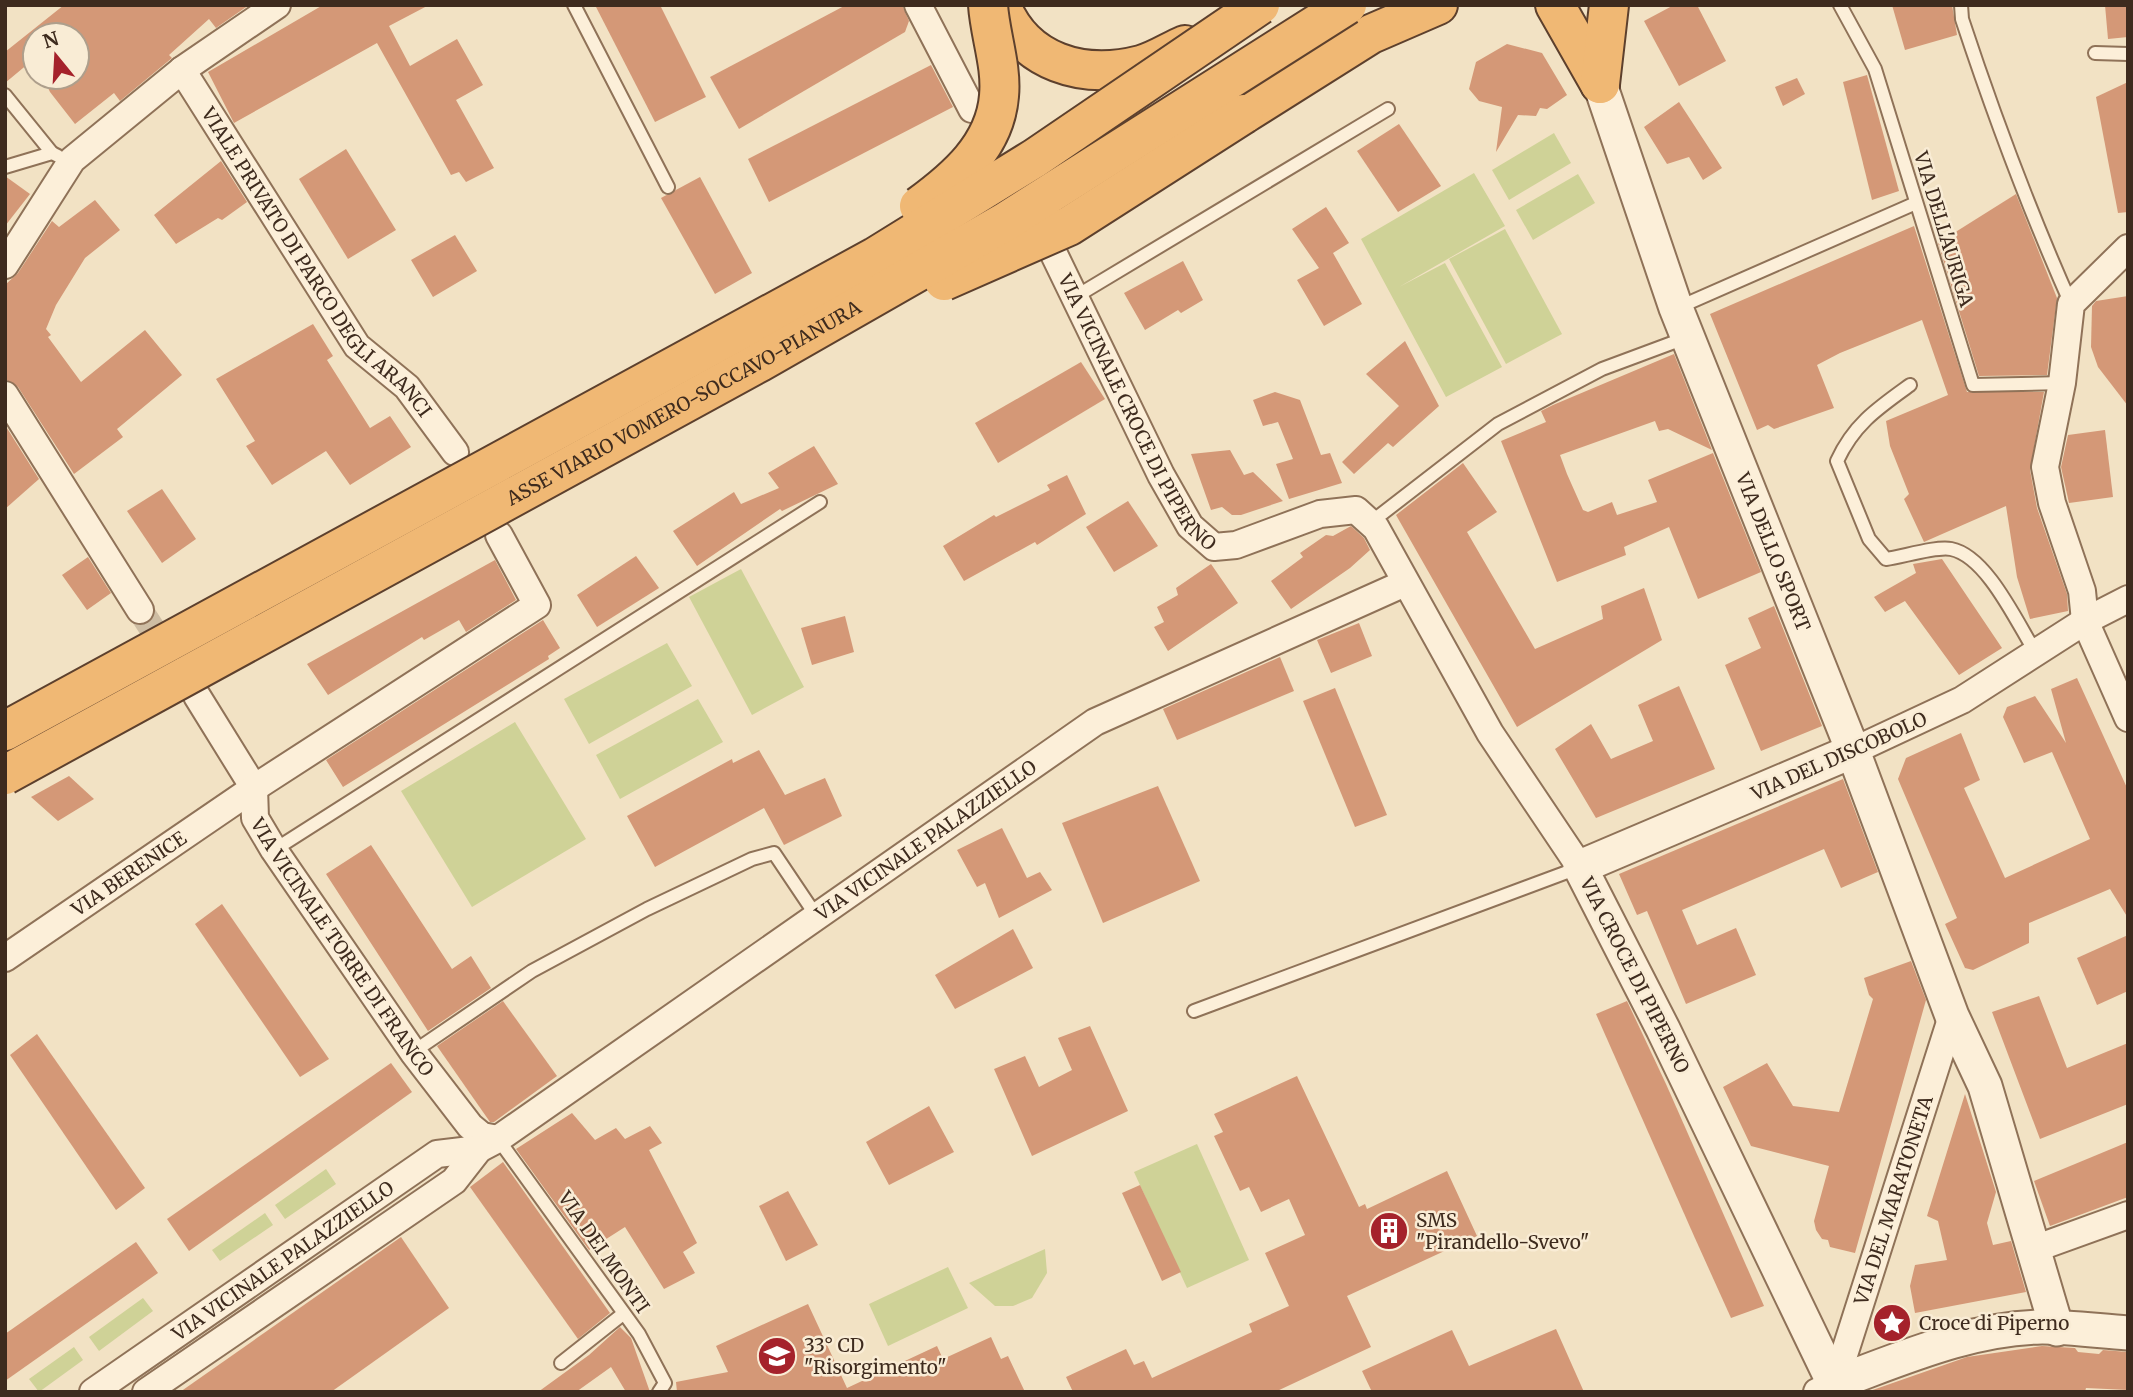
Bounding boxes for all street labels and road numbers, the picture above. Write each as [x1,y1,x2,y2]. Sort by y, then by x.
street label: VIALE PRIVATO DI PARCO DEGLI ARANCI [196,102,437,422]
street label: VIA DELL'AURIGA [1909,148,1979,310]
street label: VIA VICINALE CROCE DI PIPERNO [1053,269,1222,556]
street label: ASSE VIARIO VOMERO-SOCCAVO-PIANURA [501,295,866,511]
street label: VIA DELLO SPORT [1731,468,1816,635]
street label: VIA DEL DISCOBOLO [1746,706,1931,806]
street label: VIA VICINALE PALAZZIELLO [810,754,1041,926]
street label: VIA VICINALE TORRE DI FRANCO [245,813,439,1081]
street label: VIA BERENICE [66,826,191,922]
street label: VIA CROCE DI PIPERNO [1575,872,1695,1077]
street label: VIA DEL MARATONETA [1848,1092,1938,1309]
street label: VIA VICINALE PALAZZIELLO [167,1175,399,1346]
street label: VIA DEI MONTI [553,1186,655,1317]

